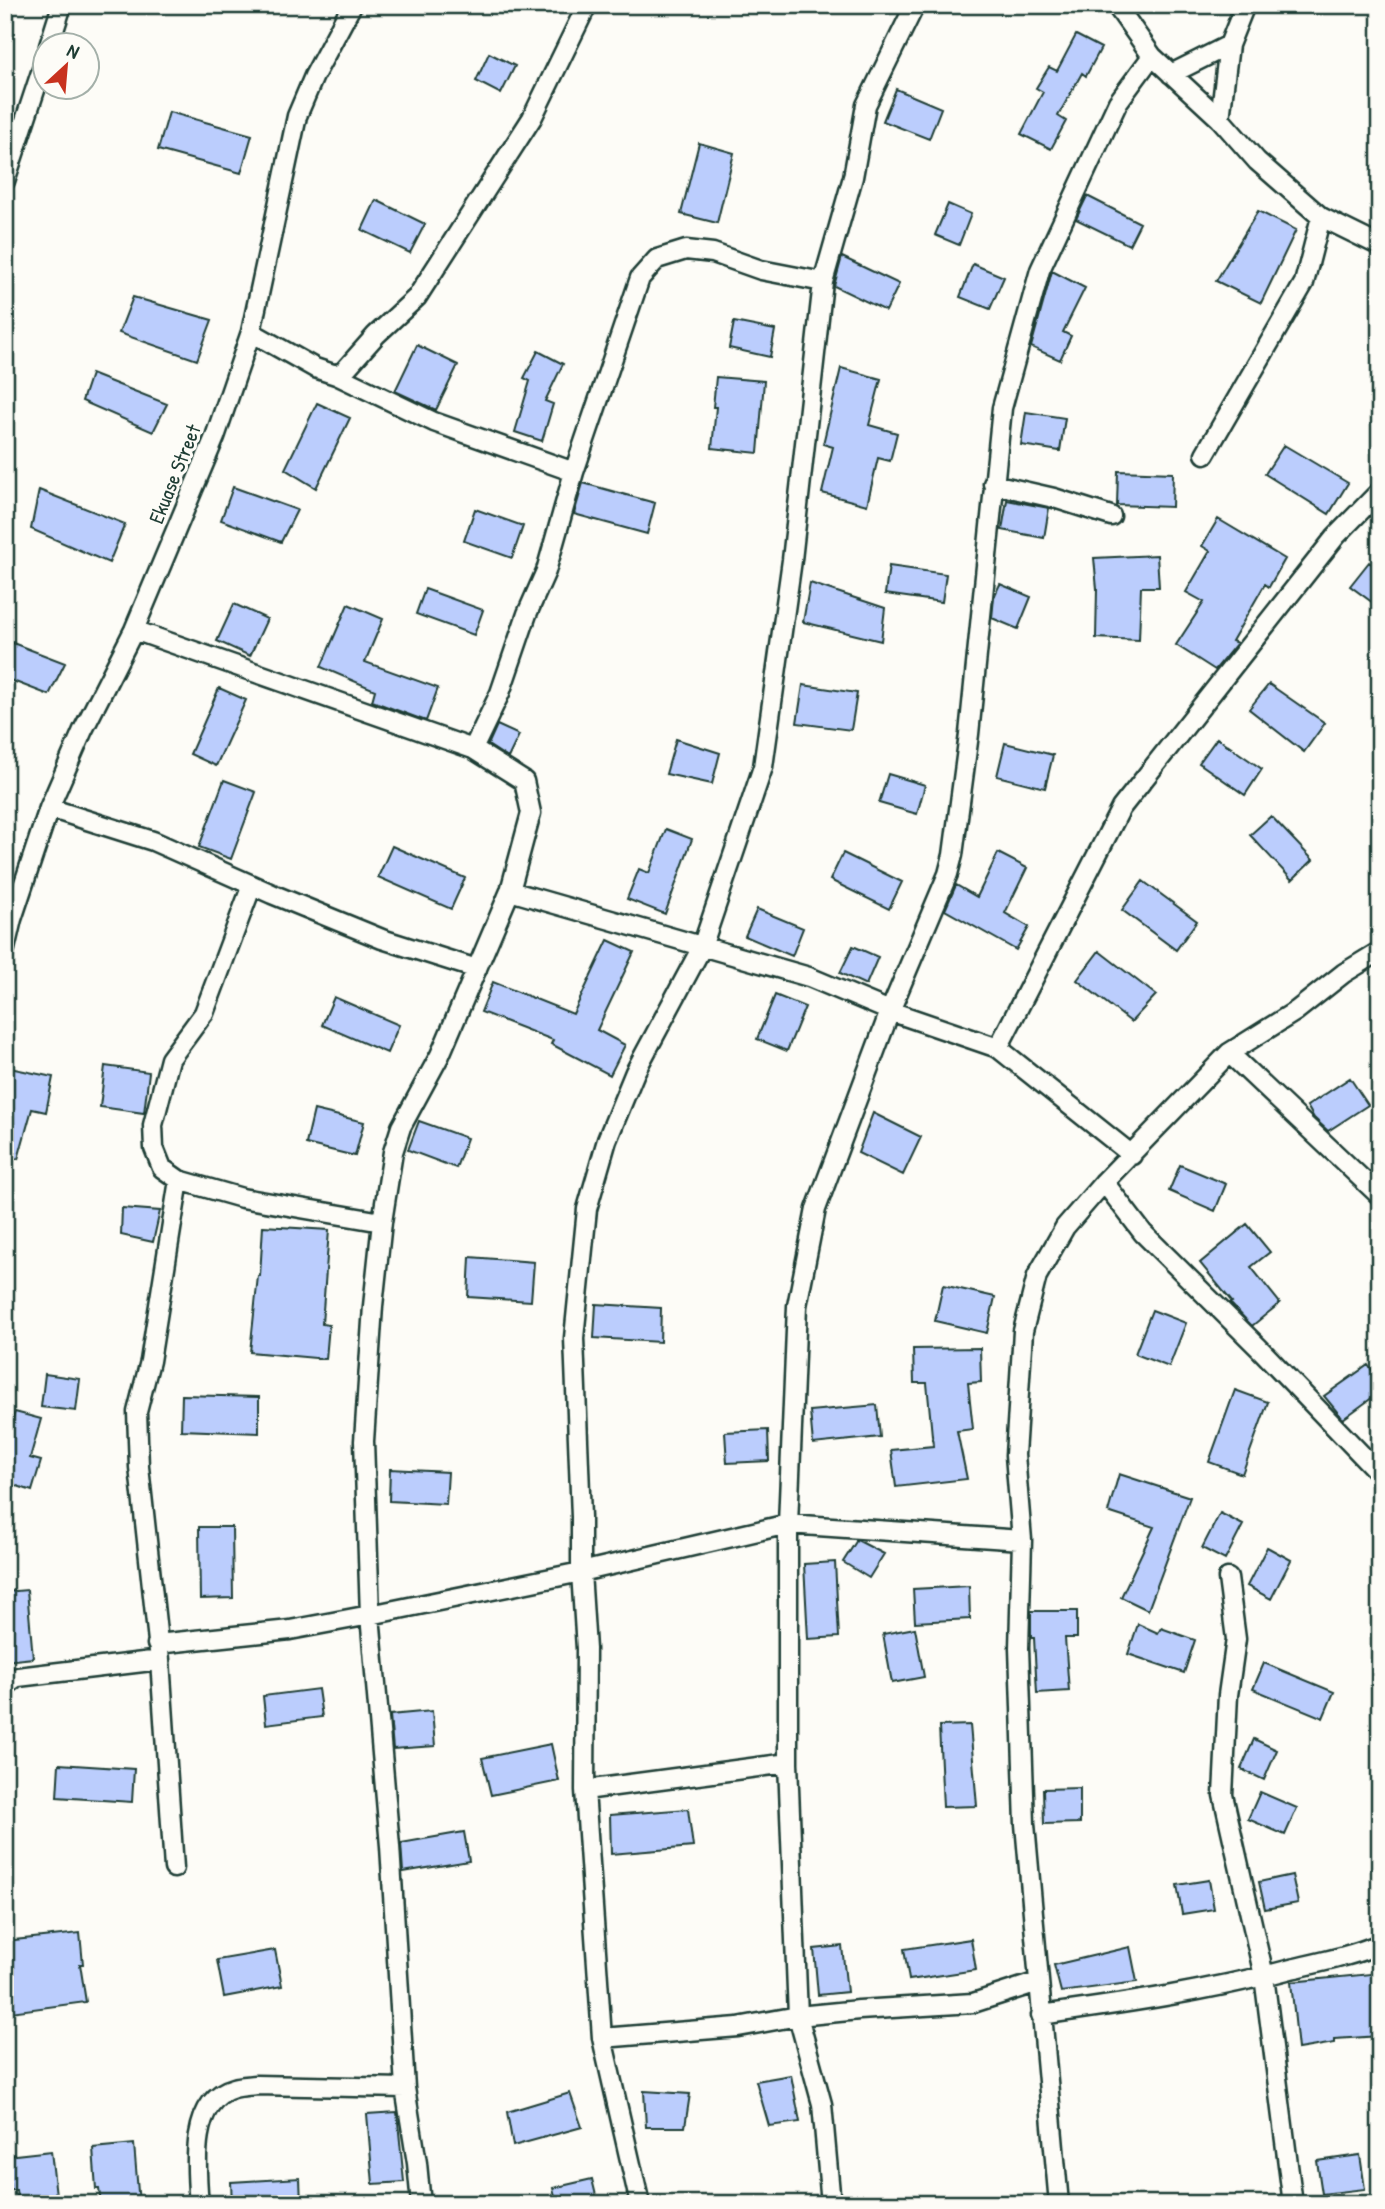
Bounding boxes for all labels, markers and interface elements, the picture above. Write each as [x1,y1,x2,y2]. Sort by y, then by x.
north arrow [32,32,102,102]
text: N [63,37,84,65]
street label: Ekuase Street [141,419,208,528]

